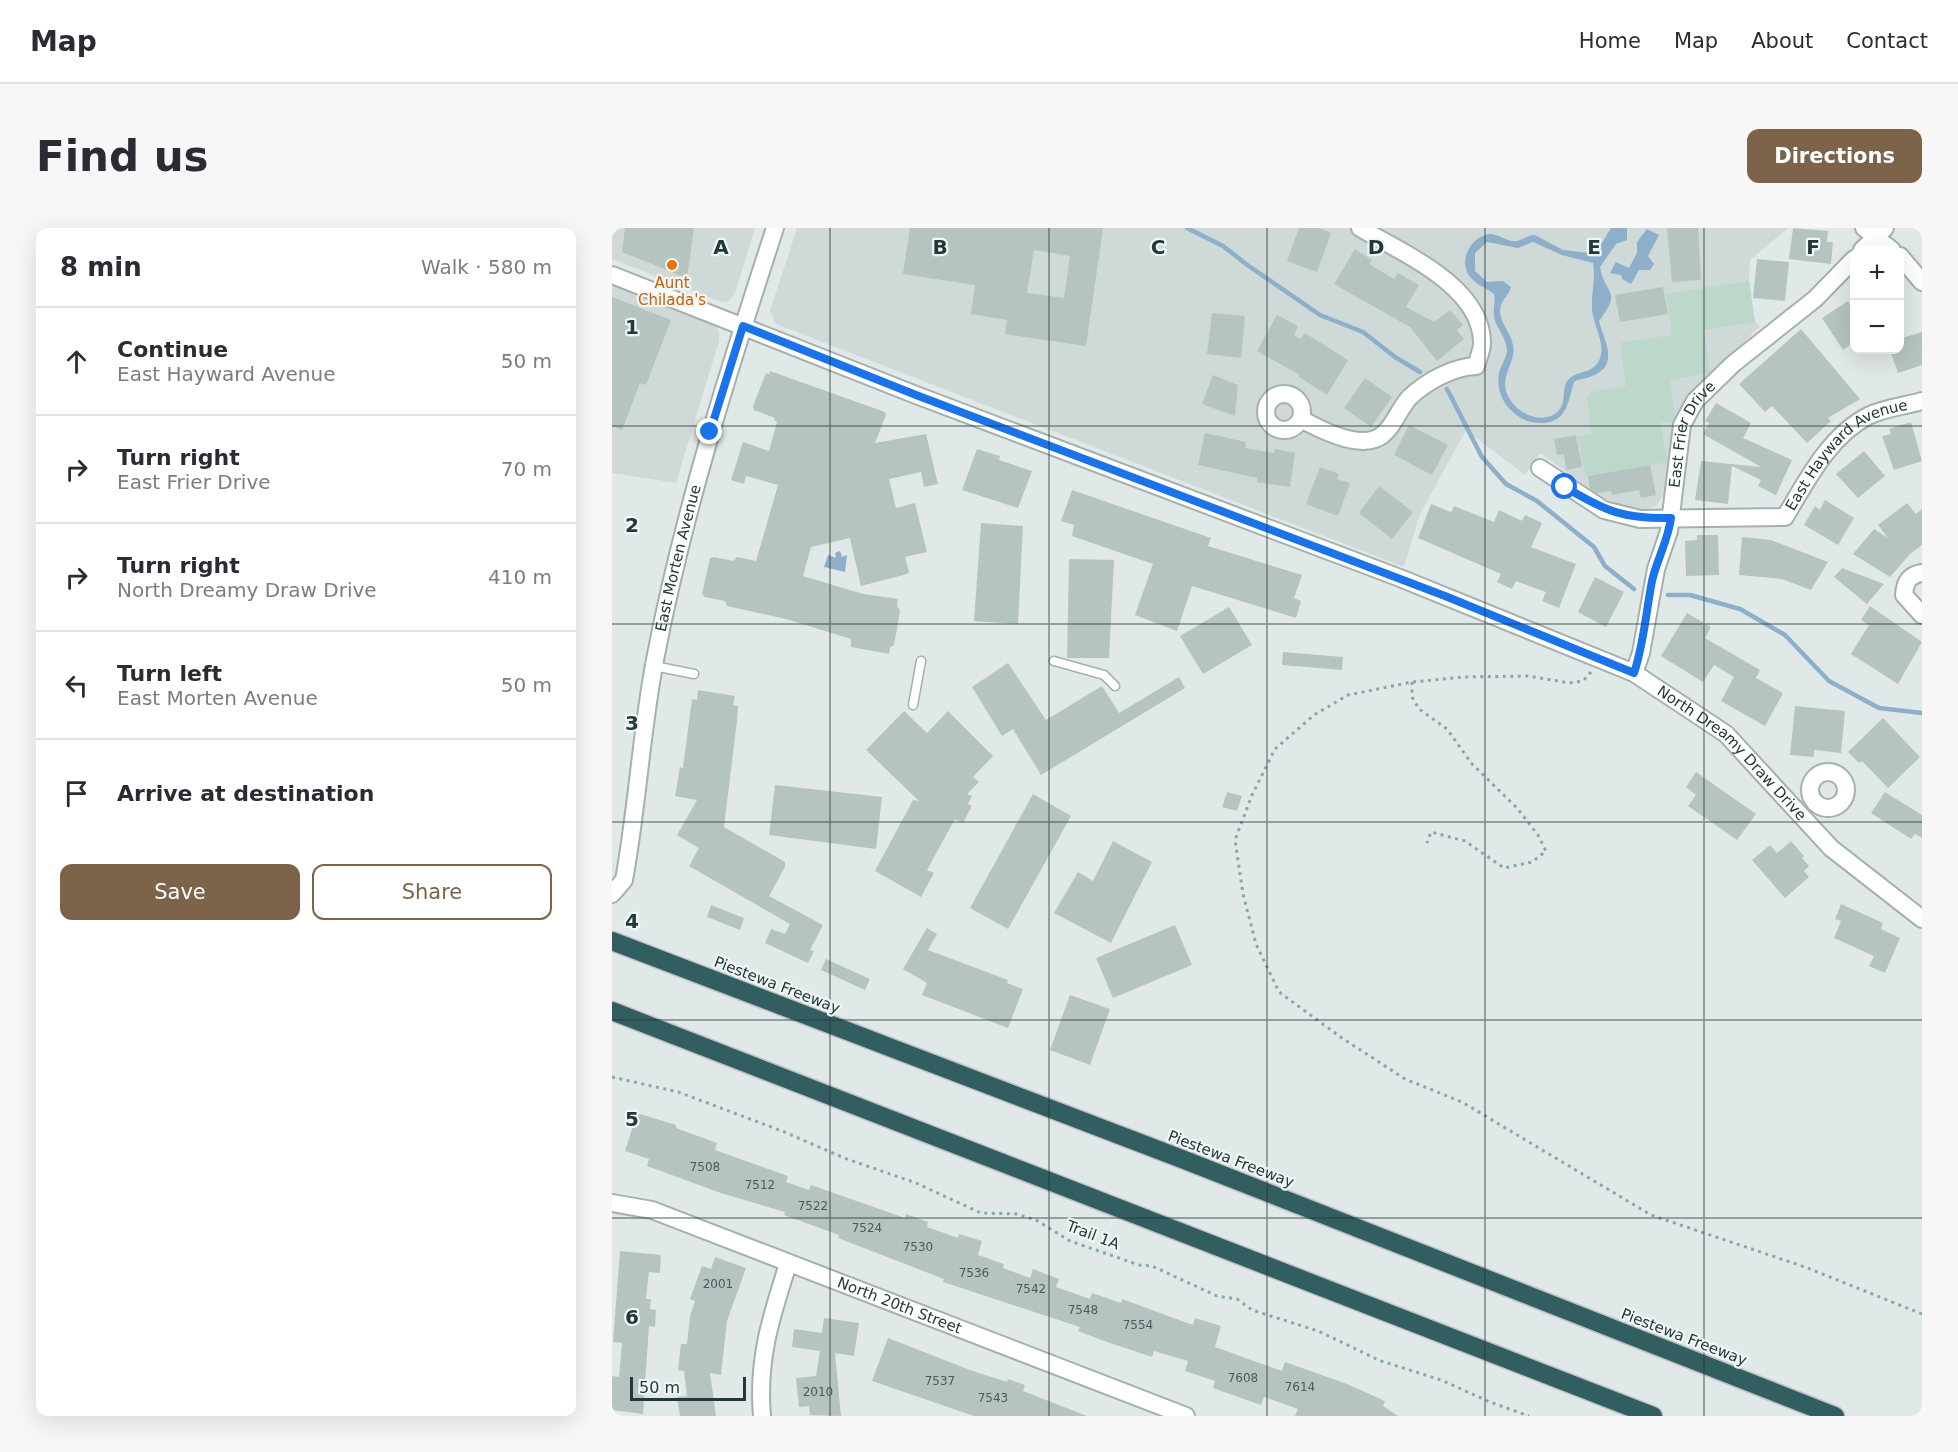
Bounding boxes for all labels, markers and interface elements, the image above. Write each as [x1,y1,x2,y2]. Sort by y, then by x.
text: Map [30,25,97,58]
text: Home [1579,29,1641,53]
text: Map [1674,29,1718,53]
text: About [1751,29,1813,53]
text: Contact [1846,29,1928,53]
button: Directions [1747,129,1922,183]
text: Find us [36,132,209,181]
text: A [713,235,729,259]
text: B [932,235,948,259]
text: C [1151,235,1165,259]
text: D [1368,235,1384,259]
text: E [1587,235,1601,259]
text: F [1806,235,1820,259]
map controls [1850,246,1904,354]
button: + [1850,246,1904,300]
text: 8 min [60,252,142,282]
text: Walk · 580 m [421,255,552,279]
marker: Aunt Chilada's [665,258,679,272]
place label: Aunt Chilada's [638,274,706,309]
button: − [1850,300,1904,354]
text: 1 [625,315,639,339]
text: Continue [117,337,228,362]
icon: ahead [60,345,93,378]
text: 50 m [501,349,552,373]
text: East Hayward Avenue [117,362,336,386]
street label: East Frier Drive [1665,377,1719,489]
street label: East Hayward Avenue [1782,396,1909,514]
route end [696,418,722,444]
text: Turn right [117,445,240,470]
icon: right [60,453,93,486]
text: 70 m [501,457,552,481]
text: East Frier Drive [117,470,271,494]
route start [1551,473,1577,499]
street label: East Morten Avenue [652,483,705,633]
text: 2 [625,513,639,537]
text: Turn right [117,553,240,578]
icon: right [60,561,93,594]
text: 410 m [488,565,552,589]
text: North Dreamy Draw Drive [117,578,377,602]
text: Turn left [117,661,222,686]
icon: left [60,669,93,702]
text: 50 m [501,673,552,697]
street label: North Dreamy Draw Drive [1654,682,1810,824]
text: East Morten Avenue [117,686,318,710]
text: 3 [625,711,639,735]
icon: arrive [60,777,93,810]
text: Arrive at destination [117,781,374,806]
button: Save [60,864,300,920]
button: Share [312,864,552,920]
text: 4 [625,909,639,933]
street label: Piestewa Freeway [711,953,843,1017]
text: 5 [625,1107,639,1131]
street label: Piestewa Freeway [1165,1127,1297,1191]
house number: 7508 [690,1160,720,1174]
house number: 7512 [745,1178,775,1192]
house number: 7522 [798,1199,828,1213]
street label: Trail 1A [1063,1216,1123,1254]
house number: 7524 [852,1221,882,1235]
house number: 7530 [903,1240,933,1254]
house number: 7536 [959,1266,989,1280]
street label: North 20th Street [835,1273,964,1338]
house number: 2001 [703,1277,733,1291]
house number: 7542 [1016,1282,1046,1296]
house number: 7548 [1068,1303,1098,1317]
text: 6 [625,1305,639,1329]
street label: Piestewa Freeway [1618,1305,1750,1369]
house number: 7554 [1123,1318,1153,1332]
house number: 7608 [1228,1371,1258,1385]
scale bar [630,1374,746,1402]
house number: 7537 [925,1374,955,1388]
text: 50 m [639,1378,680,1397]
house number: 7614 [1285,1380,1315,1394]
house number: 2010 [803,1385,833,1399]
house number: 7543 [978,1391,1008,1405]

